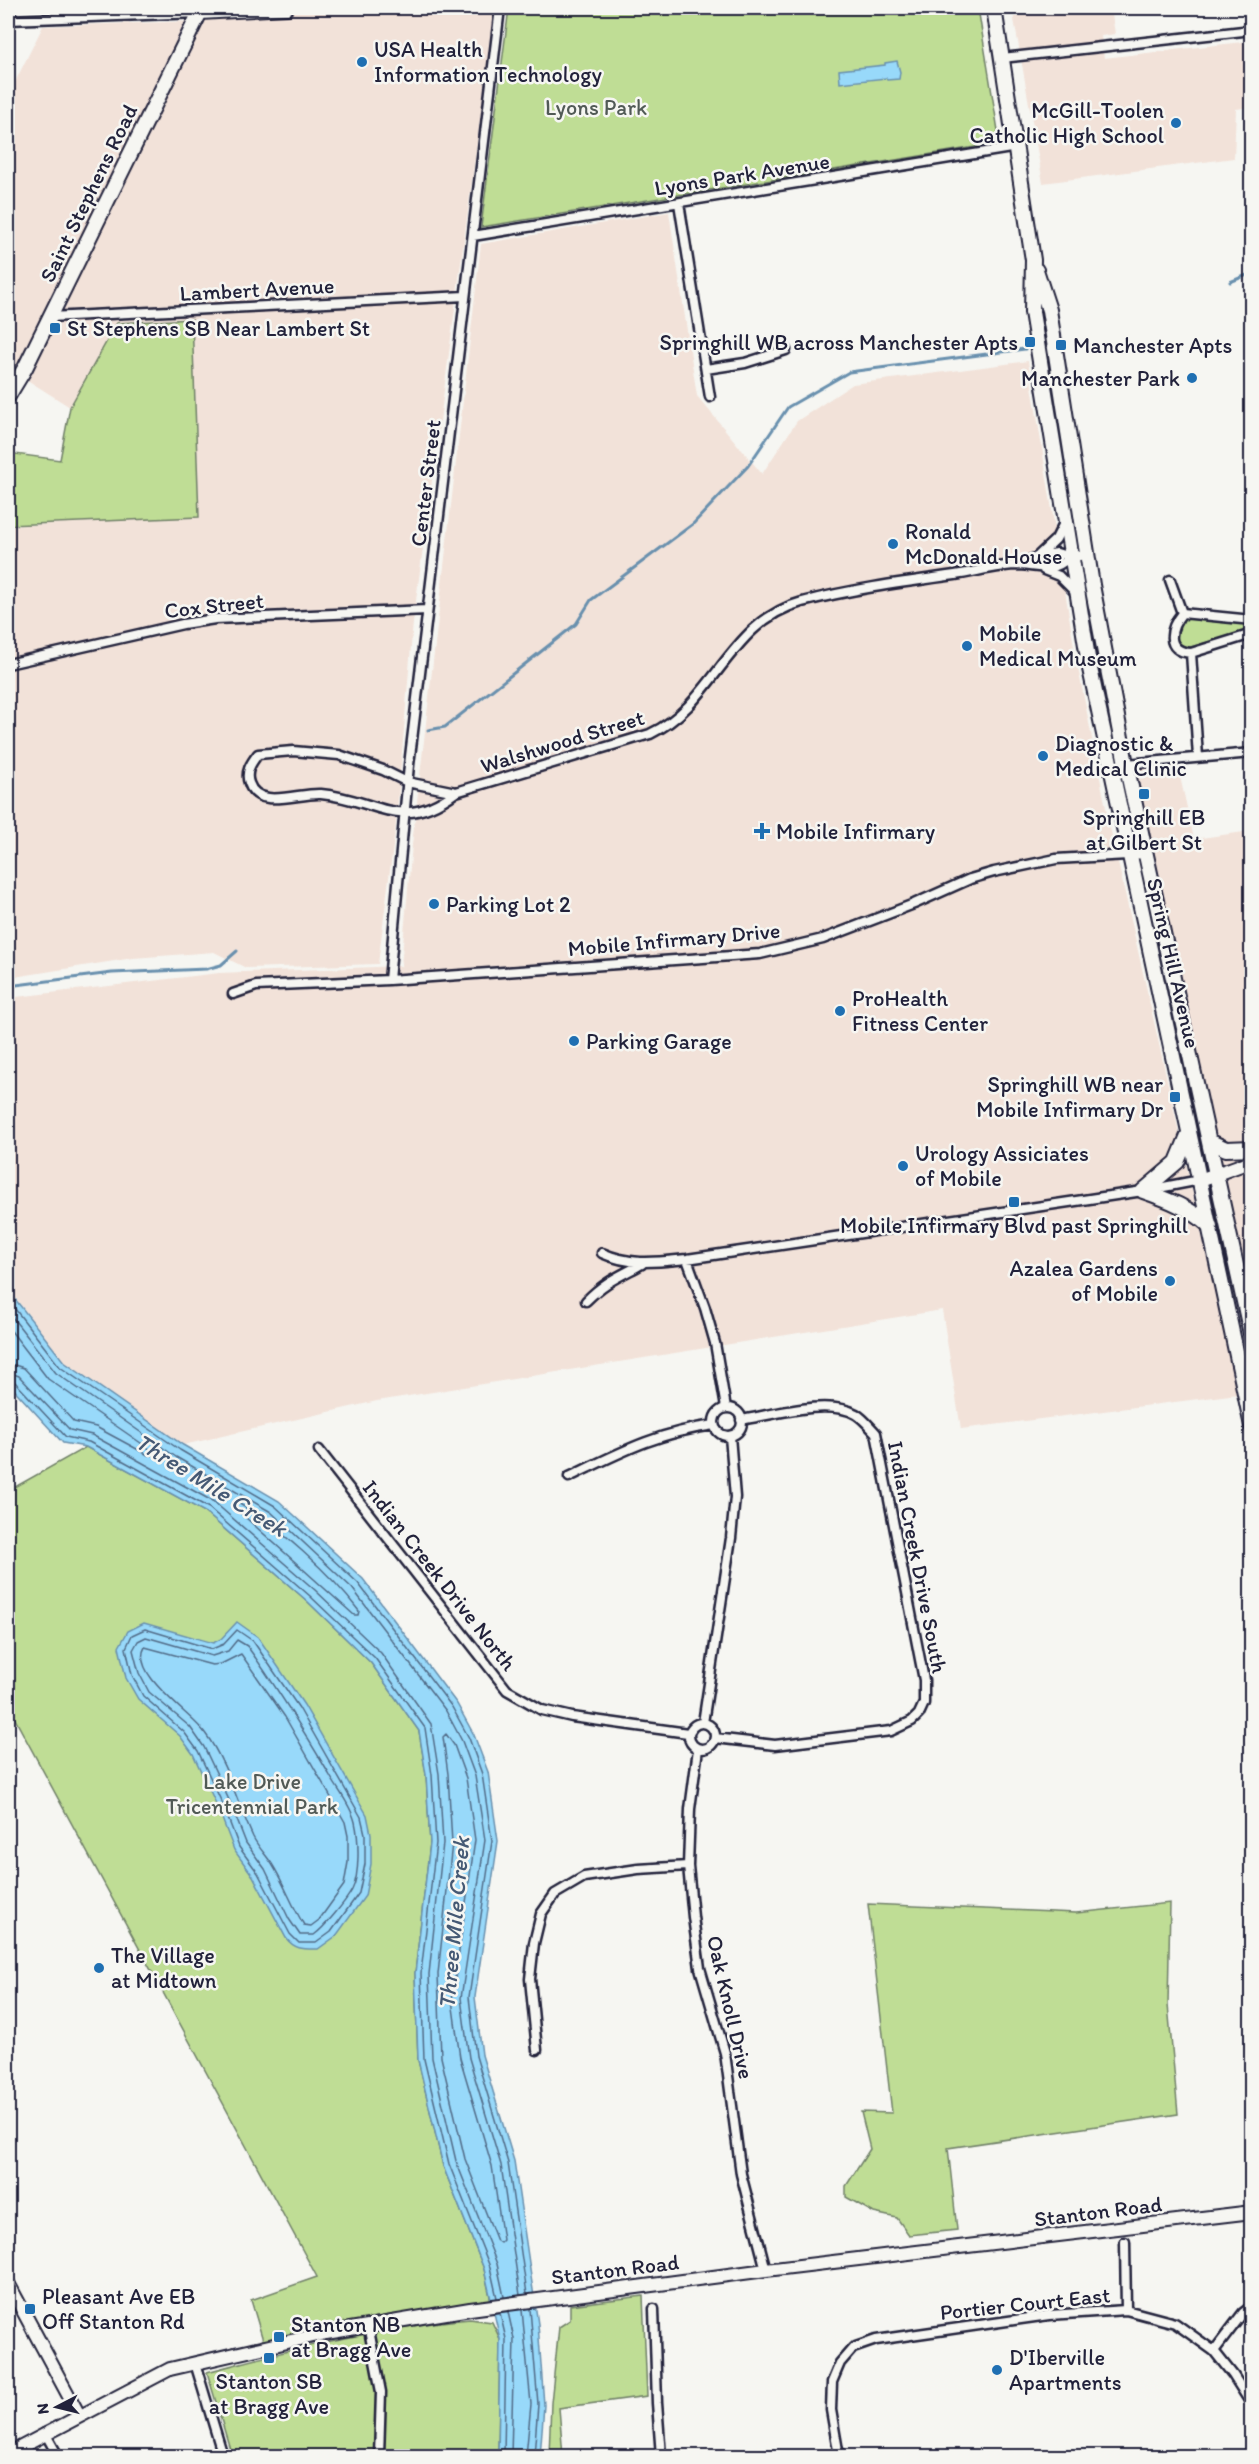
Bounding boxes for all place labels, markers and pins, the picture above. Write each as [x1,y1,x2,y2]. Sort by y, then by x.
place label: USA Health Information Technology [374,36,602,88]
marker: USA Health Information Technology [355,55,369,69]
place label: McGill-Toolen Catholic High School [969,97,1164,149]
marker: McGill-Toolen Catholic High School [1169,116,1183,130]
place label: St Stephens SB Near Lambert St [67,315,370,342]
marker: St Stephens SB Near Lambert St [48,321,62,335]
place label: Springhill WB across Manchester Apts [660,329,1018,356]
place label: Manchester Apts [1073,332,1233,359]
marker: Springhill WB across Manchester Apts [1023,335,1037,349]
marker: Manchester Apts [1054,338,1068,352]
place label: Manchester Park [1021,365,1180,392]
marker: Manchester Park [1185,371,1199,385]
place label: Ronald McDonald House [905,518,1062,570]
marker: Ronald McDonald House [886,537,900,551]
place label: Mobile Medical Museum [979,620,1137,672]
marker: Mobile Medical Museum [960,639,974,653]
place label: Diagnostic & Medical Clinic [1055,730,1187,782]
marker: Diagnostic & Medical Clinic [1036,749,1050,763]
marker: Springhill EB at Gilbert St [1137,787,1151,801]
place label: Springhill EB at Gilbert St [1083,804,1205,856]
place label: Mobile Infirmary [776,818,936,845]
marker: Mobile Infirmary [753,822,771,840]
place label: Parking Lot 2 [446,891,571,918]
marker: Parking Lot 2 [427,897,441,911]
place label: ProHealth Fitness Center [852,985,988,1037]
marker: ProHealth Fitness Center [833,1004,847,1018]
place label: Parking Garage [586,1028,732,1055]
marker: Parking Garage [567,1034,581,1048]
place label: Springhill WB near Mobile Infirmary Dr [976,1071,1164,1123]
marker: Springhill WB near Mobile Infirmary Dr [1168,1090,1182,1104]
place label: Urology Assiciates of Mobile [915,1140,1089,1192]
marker: Urology Assiciates of Mobile [896,1159,910,1173]
marker: Mobile Infirmary Blvd past Springhill [1007,1195,1021,1209]
place label: Mobile Infirmary Blvd past Springhill [840,1212,1188,1239]
place label: Azalea Gardens of Mobile [1010,1255,1158,1307]
marker: Azalea Gardens of Mobile [1163,1274,1177,1288]
place label: The Village at Midtown [111,1942,217,1994]
marker: The Village at Midtown [92,1961,106,1975]
place label: Pleasant Ave EB Off Stanton Rd [42,2283,195,2335]
marker: Pleasant Ave EB Off Stanton Rd [23,2302,37,2316]
place label: Stanton NB at Bragg Ave [291,2311,411,2363]
marker: Stanton NB at Bragg Ave [272,2330,286,2344]
place label: D'Iberville Apartments [1009,2344,1122,2396]
marker: Stanton SB at Bragg Ave [262,2351,276,2365]
marker: D'Iberville Apartments [990,2363,1004,2377]
place label: Stanton SB at Bragg Ave [209,2368,329,2420]

